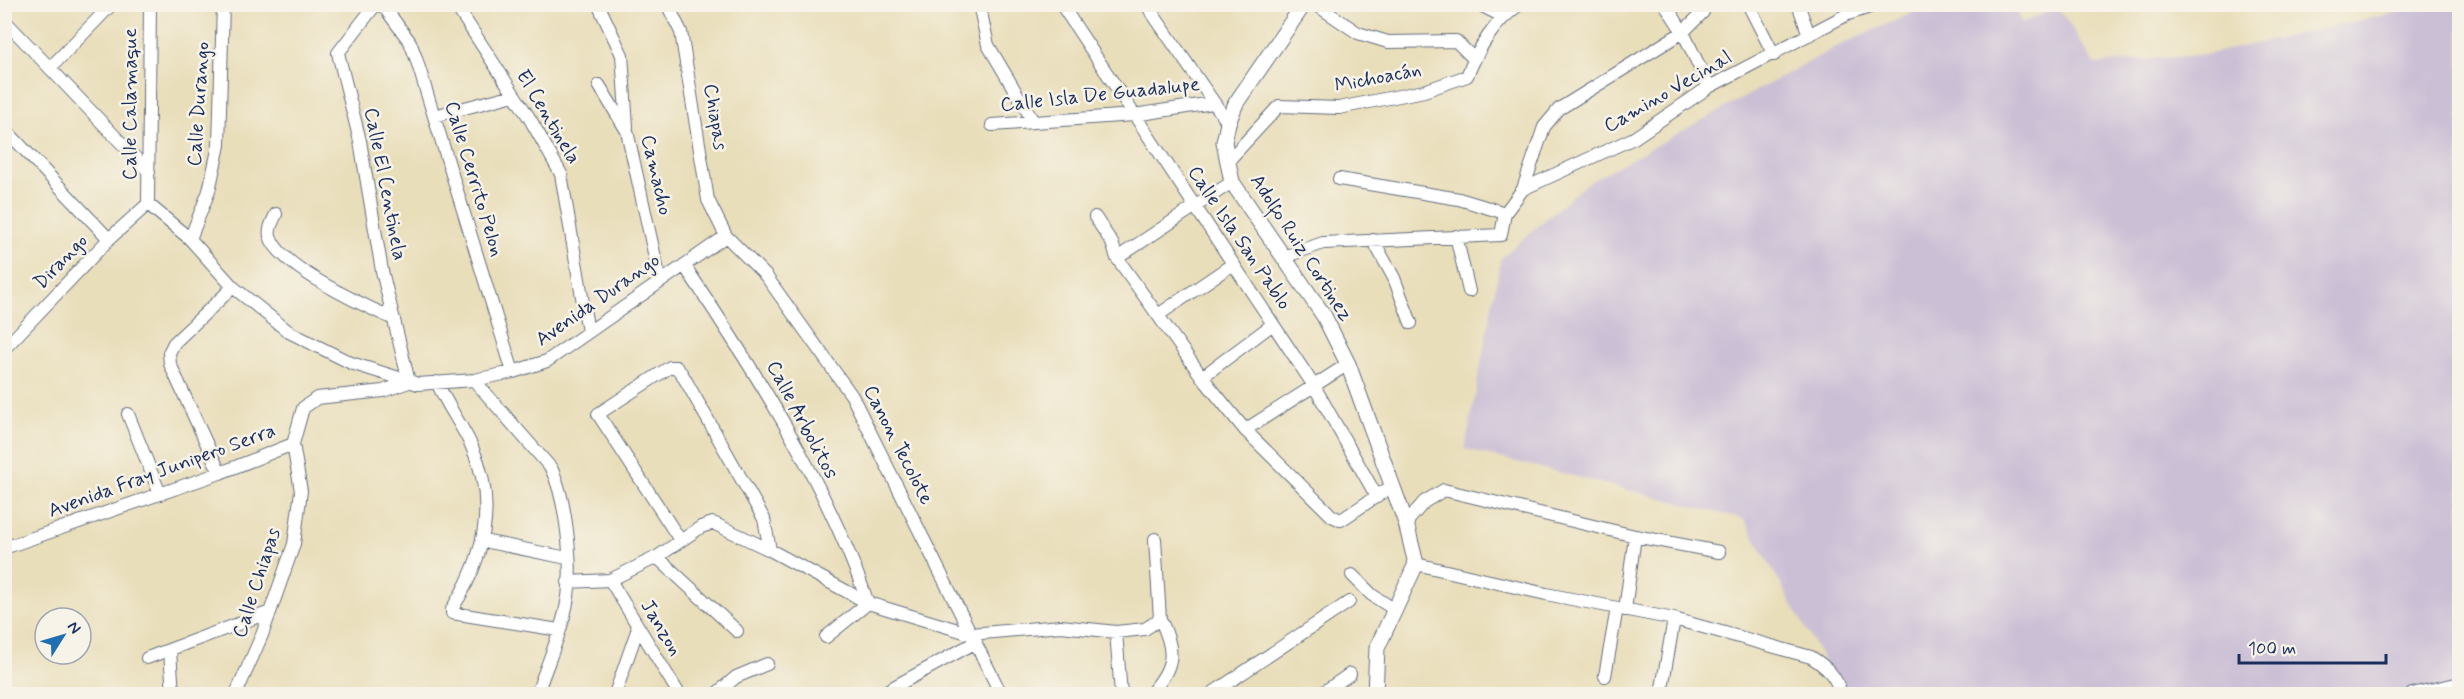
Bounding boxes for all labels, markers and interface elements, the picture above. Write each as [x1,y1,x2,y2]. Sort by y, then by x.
street label: Calle Calamaque [117,28,144,180]
street label: Calle Durango [181,41,217,167]
street label: Camino Vecinal [1599,44,1737,140]
street label: Michoacán [1332,56,1424,100]
street label: El Centinela [509,65,587,169]
street label: Calle Isla De Guadalupe [999,71,1201,119]
street label: Chiapas [696,82,734,152]
street label: Calle Cerrito Pelon [438,98,510,260]
street label: Calle El Centinela [357,105,413,263]
street label: Camacho [634,132,678,218]
street label: Calle Isla San Pablo [1181,161,1297,315]
street label: Adolfo Ruiz Cortinez [1242,169,1359,328]
street label: Dirango [28,228,94,296]
street label: Avenida Durango [530,247,666,353]
street label: Calle Arbolitos [759,356,845,484]
street label: Canon Tecolote [856,381,940,509]
street label: Avenida Fray Junipero Serra [45,417,279,525]
street label: Calle Chiapas [226,524,288,642]
street label: Janzon [634,595,688,661]
north arrow [33,606,93,666]
text: N [62,617,85,638]
scale bar [2239,627,2386,665]
text: 100 m [2248,637,2296,661]

